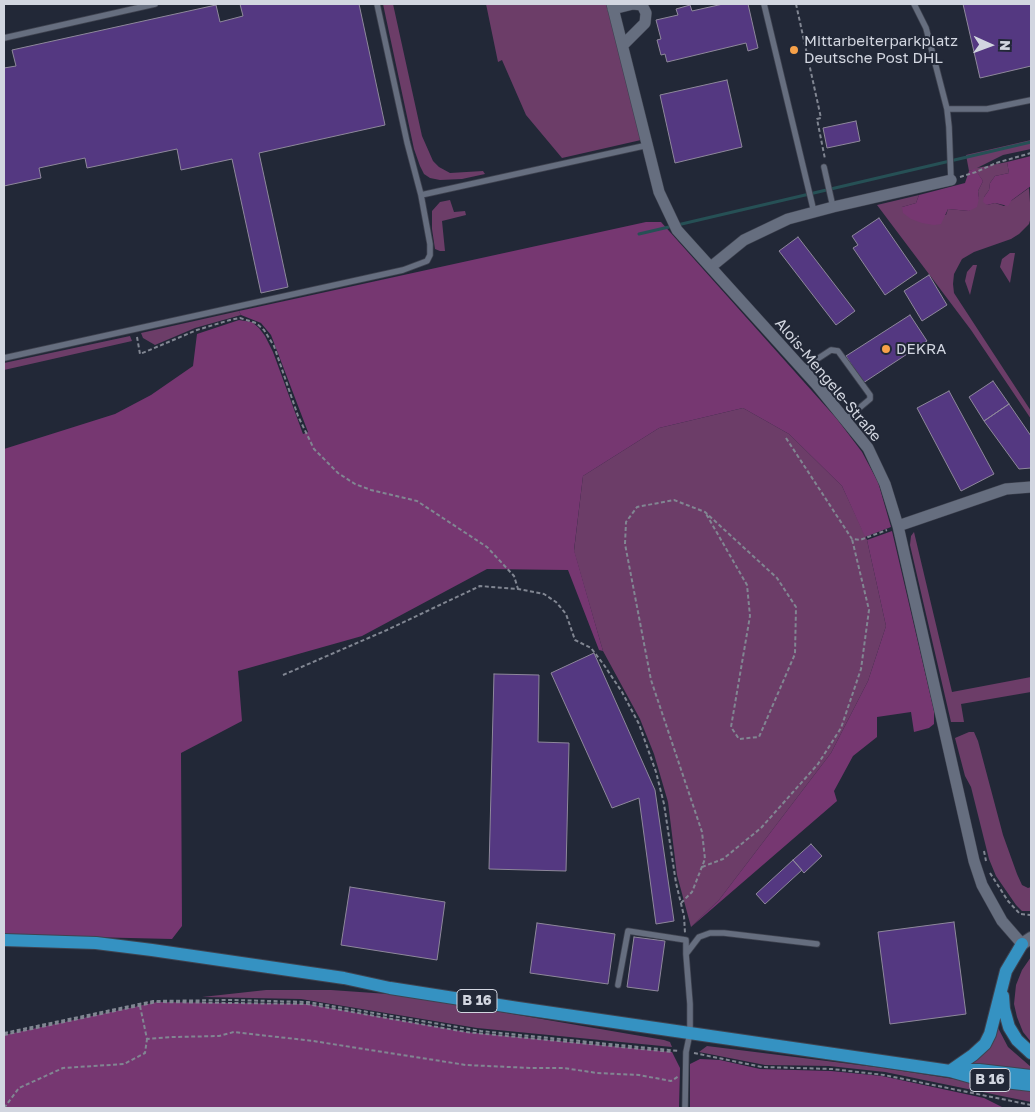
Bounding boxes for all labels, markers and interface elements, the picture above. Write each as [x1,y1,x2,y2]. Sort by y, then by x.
north arrow [965,20,1015,70]
place label: Mittarbeiterparkplatz Deutsche Post DHL [804,32,958,67]
text: N [997,40,1014,51]
marker: Mittarbeiterparkplatz Deutsche Post DHL [788,44,800,56]
street label: Alois-Mengele-Straße [771,315,885,445]
place label: DEKRA [896,340,946,358]
marker: DEKRA [880,343,892,355]
road number: B 16 [457,989,497,1012]
road number: B 16 [970,1068,1010,1092]

